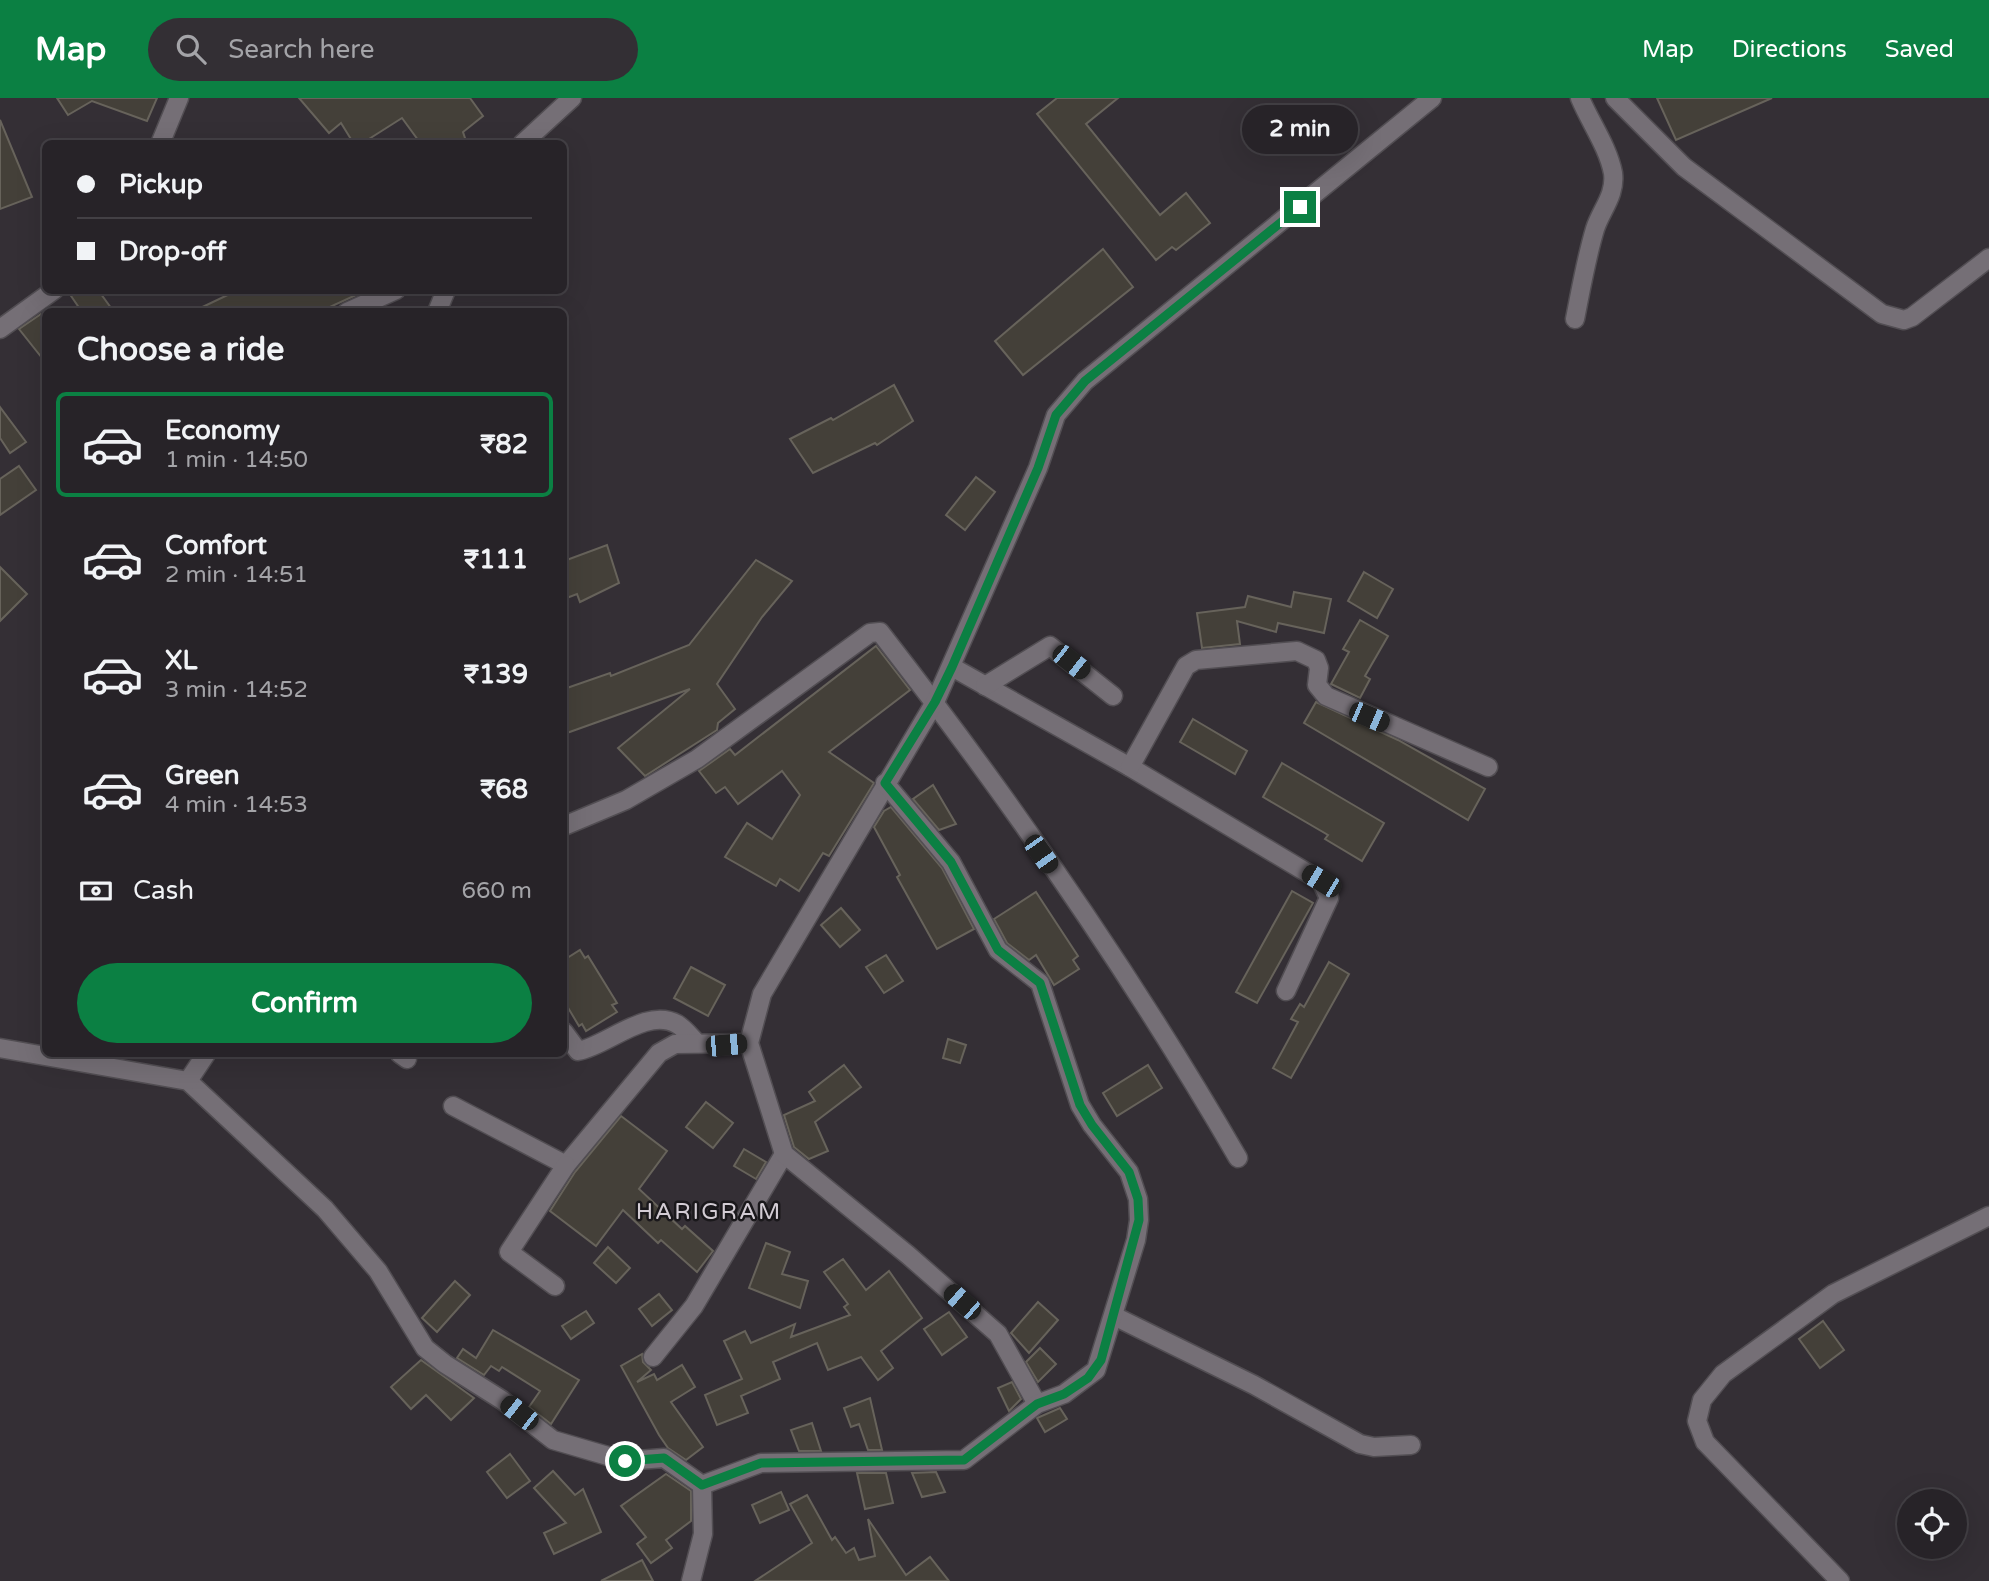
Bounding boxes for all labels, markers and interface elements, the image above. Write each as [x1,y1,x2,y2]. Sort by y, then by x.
search box [148,18,638,81]
text: Map [35,30,106,69]
icon: search [172,30,210,68]
text: Search here [228,34,374,65]
text: Map [1642,35,1694,64]
text: Directions [1732,35,1847,64]
text: Saved [1885,35,1954,64]
callout: 2 min [1242,105,1358,154]
text: 2 min [1269,115,1331,143]
text: Pickup [119,169,203,200]
route end [1284,191,1316,223]
text: Drop-off [119,236,226,267]
text: Choose a ride [77,331,284,369]
icon: car [81,413,144,476]
text: Economy [165,415,280,446]
text: ₹82 [480,429,528,460]
text: 1 min · 14:50 [165,446,308,474]
icon: car [81,528,144,591]
text: Comfort [165,530,267,561]
text: ₹111 [464,544,528,575]
text: 2 min · 14:51 [165,561,308,589]
car [1048,641,1095,683]
icon: car [81,643,144,706]
text: XL [165,645,197,676]
text: ₹139 [464,659,528,690]
text: 3 min · 14:52 [165,676,308,704]
car [1346,699,1393,735]
icon: car [81,758,144,821]
text: Green [165,760,240,791]
text: ₹68 [480,774,528,805]
text: 4 min · 14:53 [165,791,308,819]
car [1021,831,1062,877]
car [1298,861,1345,901]
icon: cash [77,872,115,910]
text: Cash [133,875,194,906]
text: 660 m [462,877,532,905]
button: Confirm [77,963,532,1043]
car [705,1033,748,1057]
district label: HARIGRAM [636,1198,782,1226]
car [940,1280,985,1324]
car [496,1392,543,1434]
route start [609,1445,641,1477]
map controls [1897,1489,1967,1559]
button: locate [1897,1489,1967,1559]

